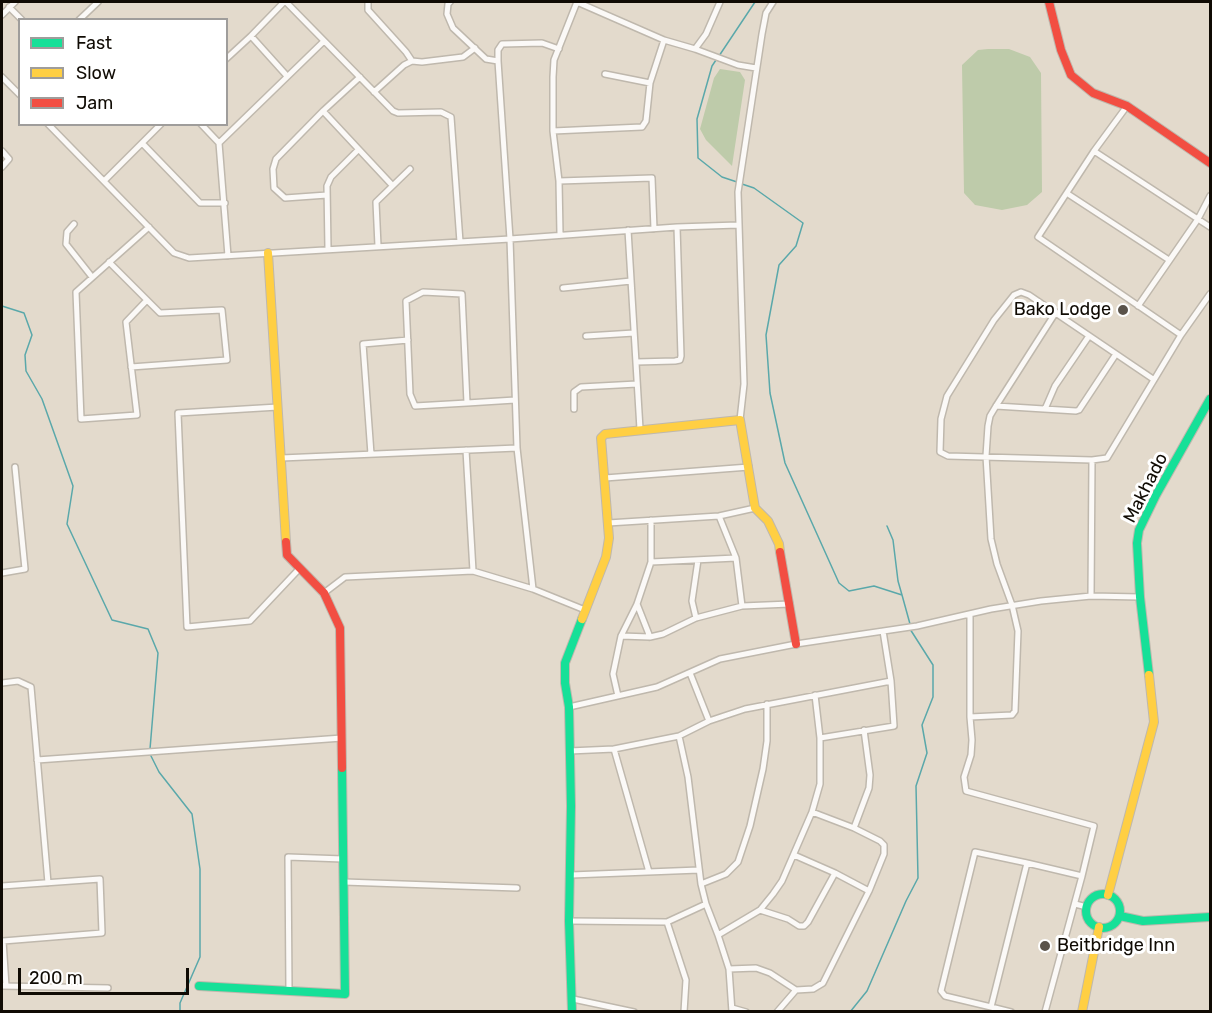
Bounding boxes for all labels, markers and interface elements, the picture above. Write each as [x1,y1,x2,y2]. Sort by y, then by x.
legend [18,18,228,126]
text: Fast [76,32,112,54]
text: Slow [76,62,116,84]
text: Jam [76,92,113,114]
place label: Bako Lodge [1014,299,1111,321]
marker: Bako Lodge [1116,303,1130,317]
street label: Makhado [1119,449,1173,527]
place label: Beitbridge Inn [1057,935,1175,957]
marker: Beitbridge Inn [1038,939,1052,953]
scale bar [21,956,192,994]
text: 200 m [29,967,83,989]

